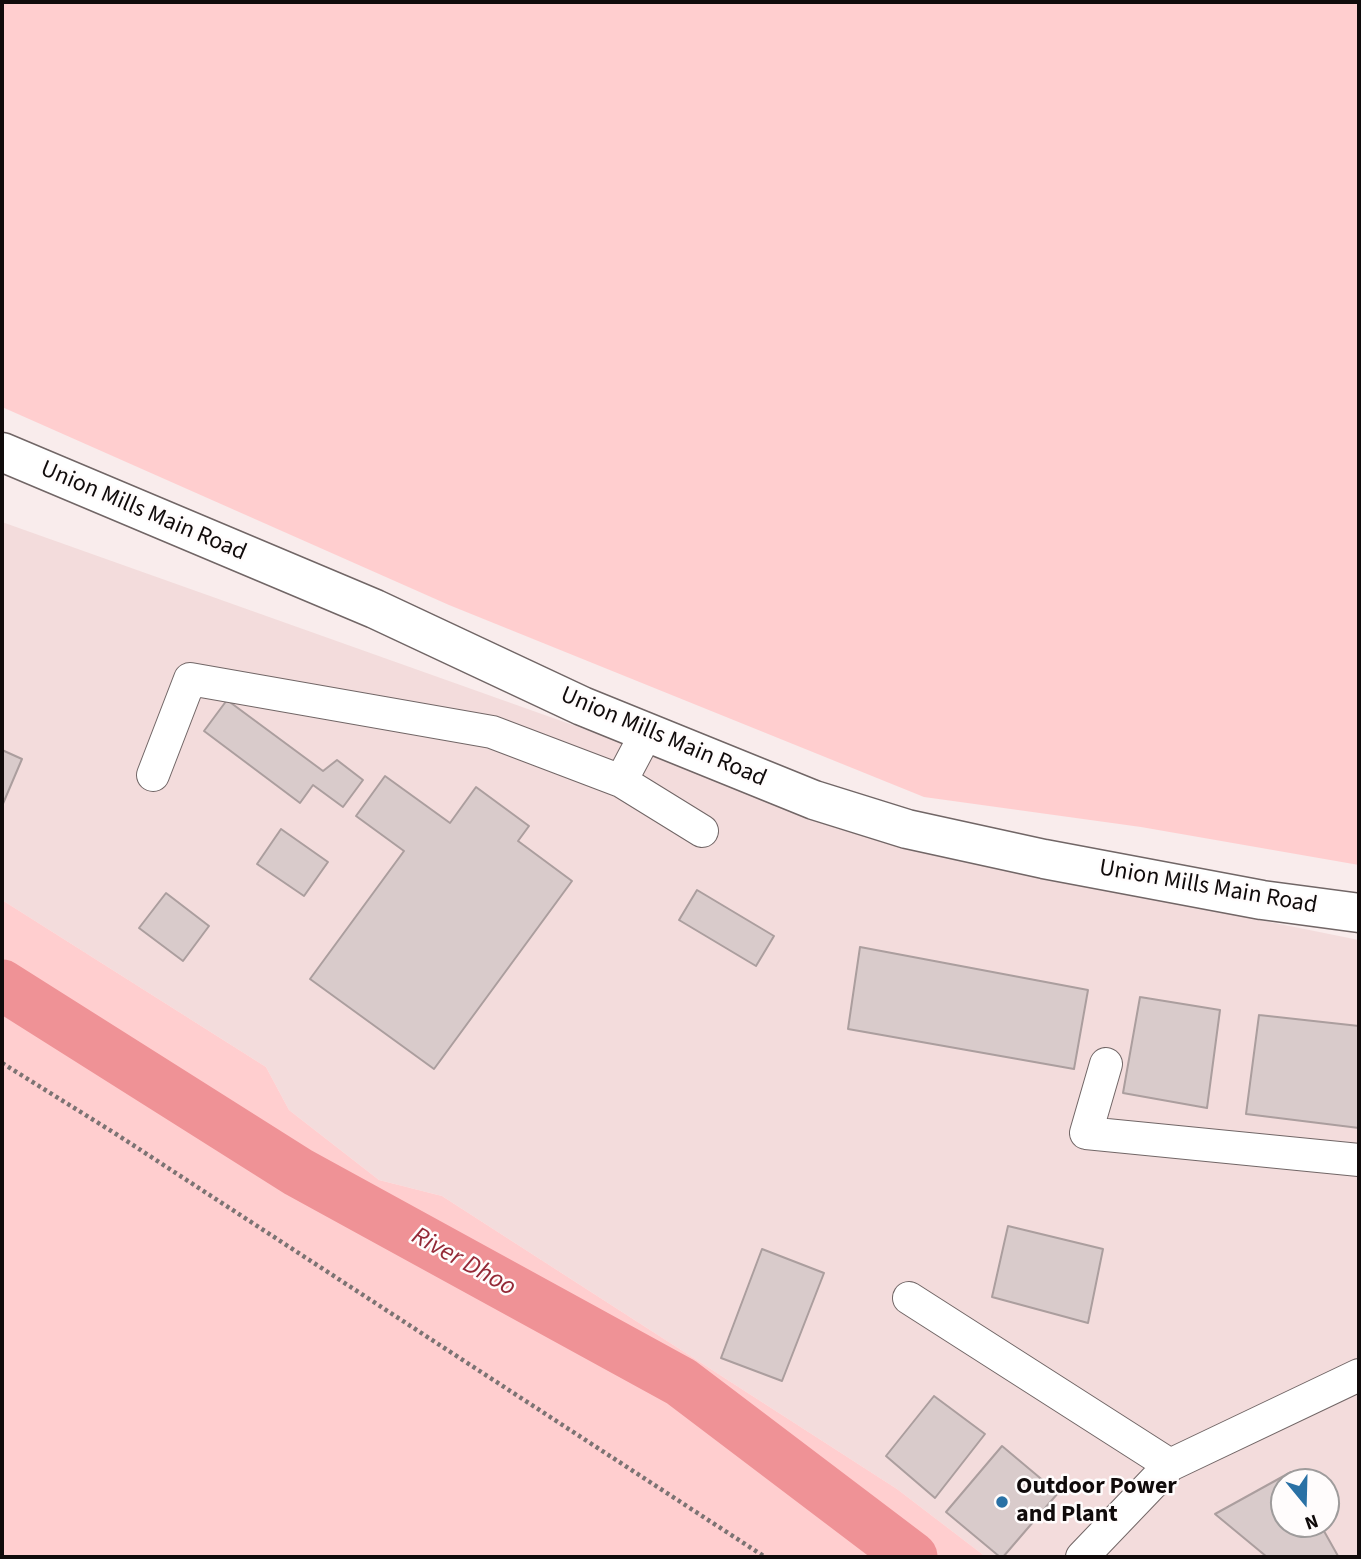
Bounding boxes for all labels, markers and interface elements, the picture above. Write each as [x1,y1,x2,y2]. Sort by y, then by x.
street label: Union Mills Main Road [36,456,250,568]
street label: Union Mills Main Road [556,682,770,794]
street label: Union Mills Main Road [1097,855,1319,921]
water label: River Dhoo [405,1222,521,1304]
north arrow [1270,1468,1340,1538]
place label: Outdoor Power and Plant [1016,1474,1177,1530]
marker: Outdoor Power and Plant [994,1494,1010,1510]
text: N [1301,1507,1322,1536]

